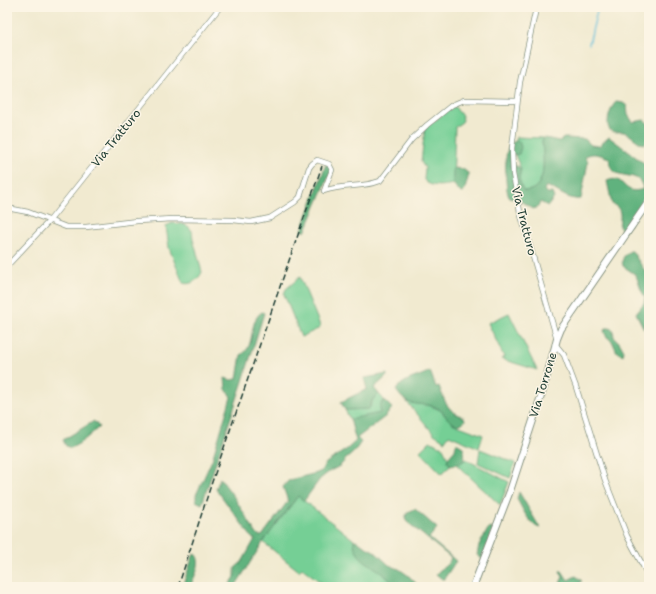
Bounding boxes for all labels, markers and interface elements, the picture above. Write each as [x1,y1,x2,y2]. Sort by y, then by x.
street label: Via Tratturo [88,106,144,170]
street label: Via Tratturo [508,185,540,257]
street label: Via Torrone [525,350,561,420]

